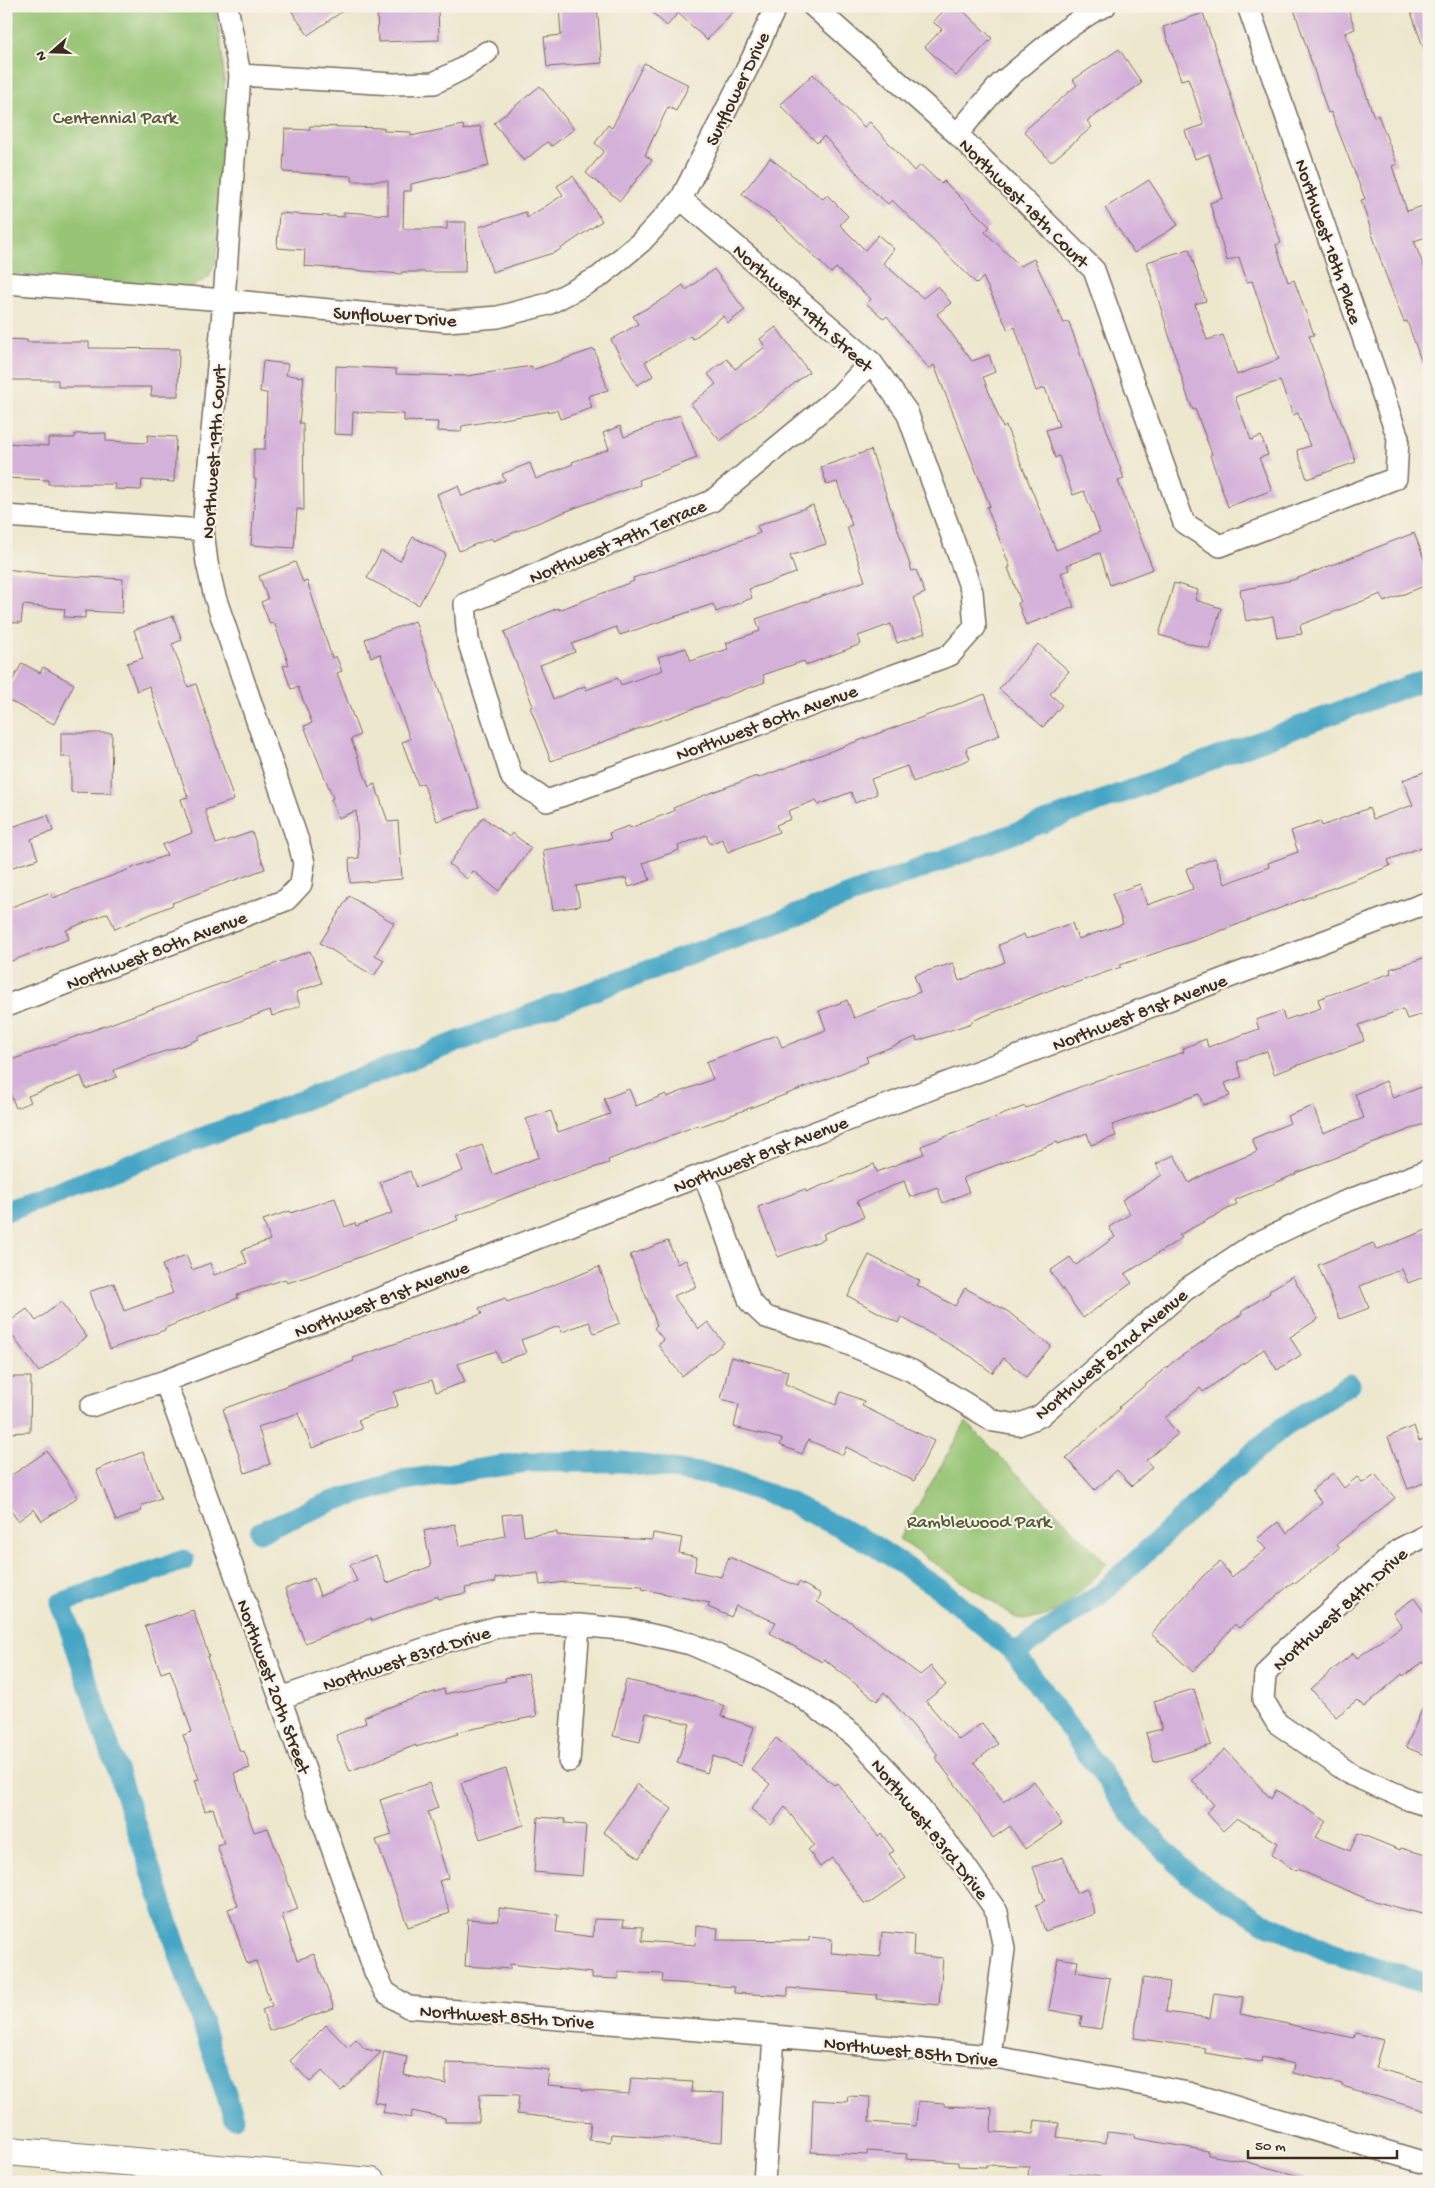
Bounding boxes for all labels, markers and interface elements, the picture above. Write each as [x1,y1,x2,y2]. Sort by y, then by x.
north arrow [28,28,78,78]
street label: Sunflower Drive [702,29,777,150]
text: N [33,48,52,63]
park label: Centennial Park [53,108,179,131]
street label: Northwest 18th Court [953,135,1094,276]
street label: Northwest 18th Place [1288,157,1366,328]
street label: Northwest 19th Street [727,240,878,380]
street label: Sunflower Drive [332,303,457,334]
street label: Northwest 19th Court [198,362,233,540]
street label: Northwest 79th Terrace [526,495,710,591]
street label: Northwest 80th Avenue [673,681,861,768]
street label: Northwest 80th Avenue [64,907,251,997]
street label: Northwest 81st Avenue [1050,970,1231,1058]
street label: Northwest 81st Avenue [671,1112,852,1200]
street label: Northwest 81st Avenue [292,1257,473,1345]
street label: Northwest 82nd Avenue [1031,1285,1193,1426]
park label: Ramblewood Park [907,1512,1053,1535]
street label: Northwest 84th Drive [1269,1544,1414,1677]
street label: Northwest 20th Street [229,1597,315,1780]
street label: Northwest 83rd Drive [320,1622,494,1698]
street label: Northwest 83rd Drive [864,1755,992,1906]
street label: Northwest 85th Drive [419,2001,595,2036]
street label: Northwest 85th Drive [822,2033,999,2074]
scale bar [1248,2128,1396,2160]
text: 50 m [1255,2138,1286,2156]

